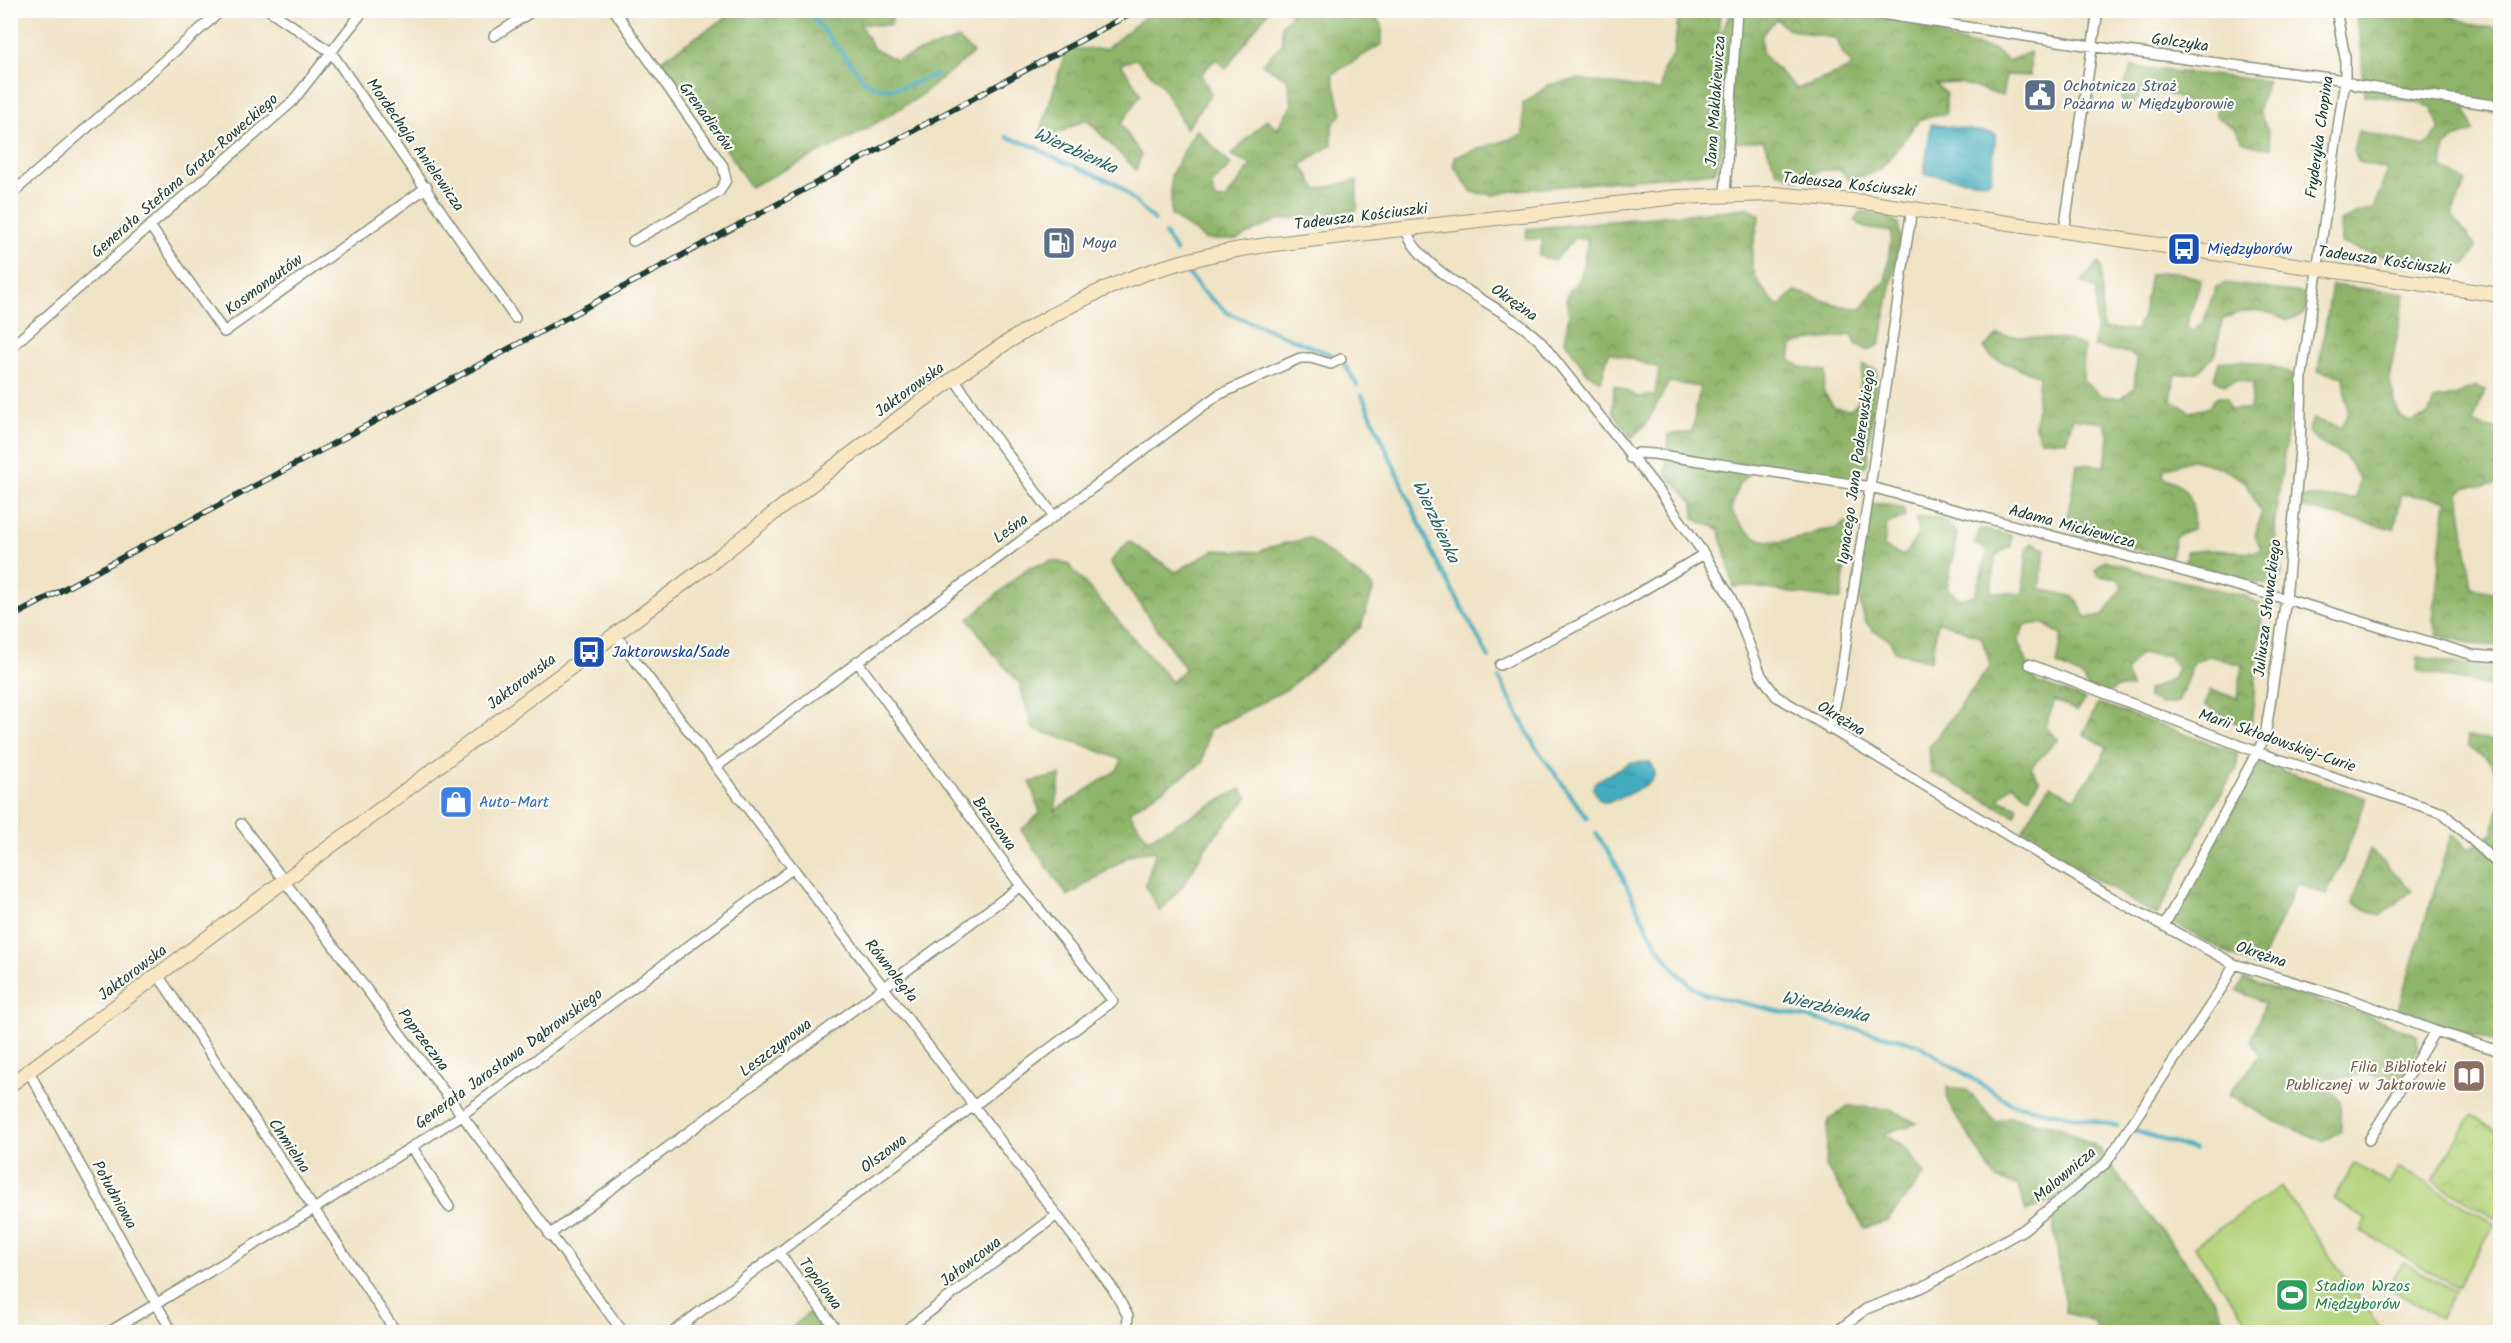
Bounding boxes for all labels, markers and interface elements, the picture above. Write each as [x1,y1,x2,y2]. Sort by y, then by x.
street label: Golczyka [2150,27,2210,59]
street label: Jana Maklakiewicza [1699,35,1733,167]
street label: Mordechaja Anielewicza [359,73,471,217]
place label: Ochotnicza Straż Pożarna w Międzyborowie [2063,74,2234,117]
street label: Fryderyka Chopina [2299,74,2341,200]
street label: Grenadierów [672,77,740,157]
public building icon: Ochotnicza Straż Pożarna w Międzyborowie [2022,77,2058,113]
street label: Generała Stefana Grota-Roweckiego [86,87,284,265]
water label: Wierzbienka [1029,121,1123,184]
street label: Tadeusza Kościuszki [1781,166,1918,205]
street label: Tadeusza Kościuszki [1293,196,1430,238]
fuel station icon: Moya [1041,225,1077,261]
place label: Moya [1082,231,1117,256]
bus stop icon: Międzyborów [2166,231,2202,267]
place label: Międzyborów [2207,237,2292,262]
street label: Tadeusza Kościuszki [2316,239,2453,283]
street label: Kosmonautów [220,248,309,322]
street label: Okrężna [1485,278,1543,328]
street label: Jaktorowska [870,356,950,424]
street label: Ignacego Jana Paderewskiego [1831,368,1883,566]
water label: Wierzbienka [1403,476,1468,570]
street label: Adama Mickiewicza [2006,498,2138,556]
street label: Leśna [988,507,1034,551]
street label: Juliusza Słowackiego [2247,538,2289,678]
bus stop icon: Jaktorowska/Sade [571,634,607,670]
place label: Jaktorowska/Sade [612,640,730,665]
street label: Jaktorowska [482,648,562,716]
street label: Okrężna [1812,695,1870,743]
street label: Marii Skłodowskiej-Curie [2195,702,2359,780]
shop icon: Auto-Mart [438,784,474,820]
place label: Auto-Mart [479,790,550,815]
street label: Brzozowa [966,791,1022,857]
street label: Równoległa [858,934,924,1008]
street label: Okrężna [2232,935,2290,975]
street label: Jaktorowska [93,939,173,1007]
street label: Generała Jarosława Dąbrowskiego [410,982,608,1136]
water label: Wierzbienka [1779,984,1873,1032]
street label: Poprzeczna [391,1003,455,1077]
street label: Leszczynowa [734,1012,818,1084]
place label: Filia Biblioteki Publicznej w Jaktorowie [2286,1055,2447,1098]
library icon: Filia Biblioteki Publicznej w Jaktorowie [2451,1058,2487,1094]
street label: Chmielna [261,1113,317,1179]
street label: Olszowa [855,1128,913,1180]
street label: Malownicza [2028,1141,2102,1209]
street label: Południowa [85,1156,143,1234]
street label: Jałowcowa [935,1231,1007,1293]
street label: Topolowa [792,1252,848,1316]
place label: Stadion Wrzos Międzyborów [2315,1274,2410,1317]
sports icon: Stadion Wrzos Międzyborów [2274,1277,2310,1313]

